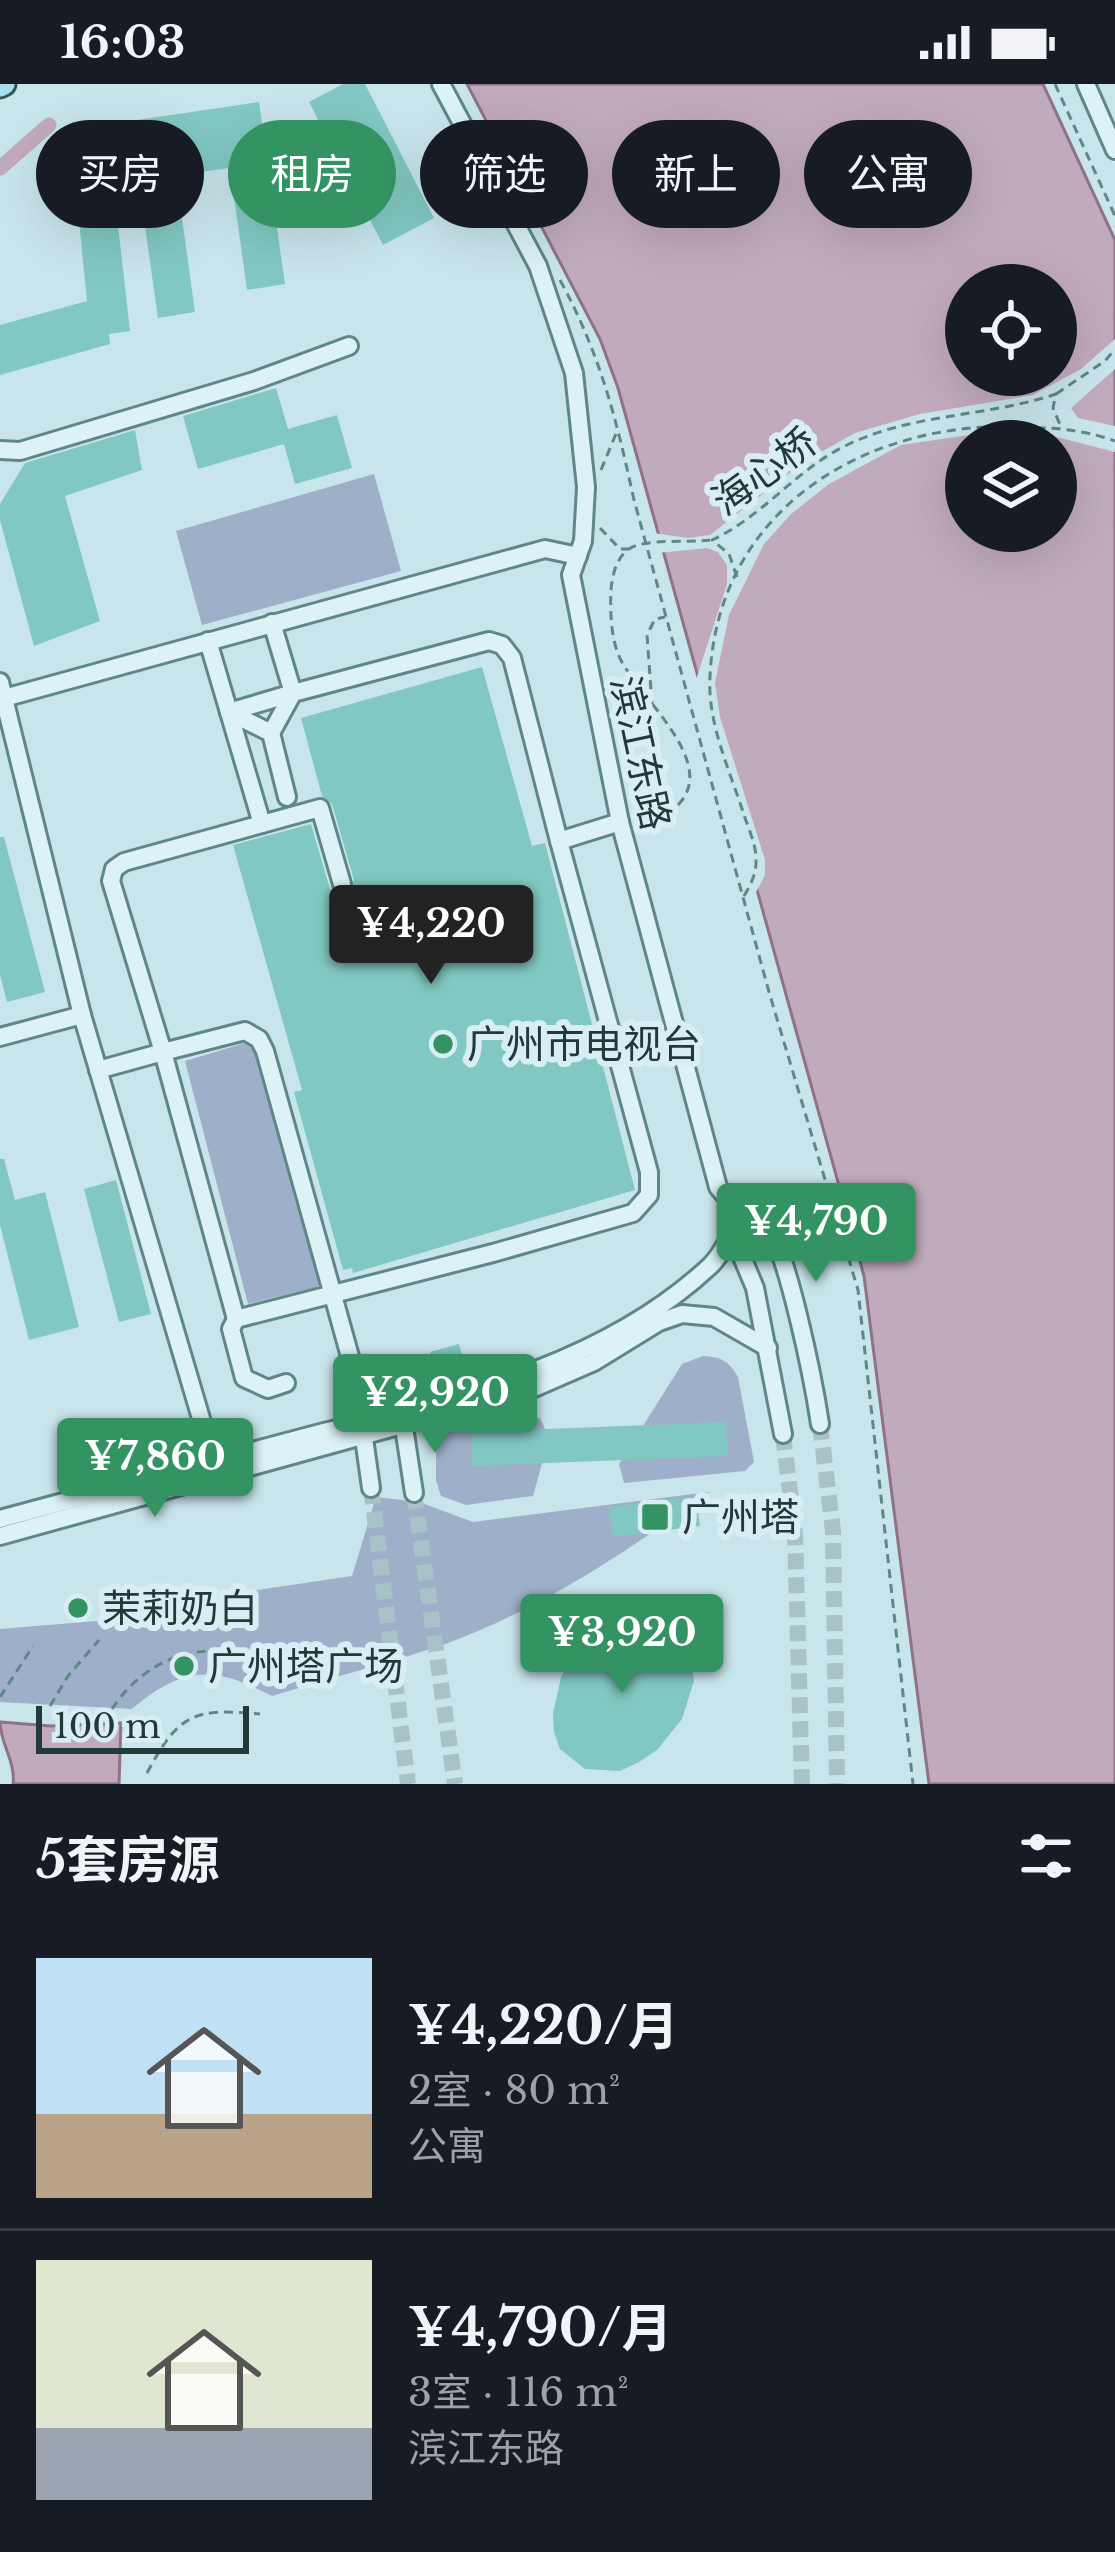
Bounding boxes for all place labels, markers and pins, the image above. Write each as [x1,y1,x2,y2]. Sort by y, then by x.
pin: ¥4,220 [333,885,529,987]
place label: 广州市电视台 [467,1020,701,1069]
marker: 广州市电视台 [430,1031,456,1057]
pin: ¥4,790 [718,1183,914,1285]
pin: ¥2,920 [337,1354,533,1456]
pin: ¥7,860 [57,1418,253,1520]
place label: 广州塔 [682,1493,799,1542]
marker: 广州塔 [639,1501,671,1533]
place label: 茉莉奶白 [102,1584,258,1633]
pin: ¥3,920 [524,1594,720,1696]
marker: 茉莉奶白 [65,1595,91,1621]
place label: 广州塔广场 [208,1642,403,1691]
marker: 广州塔广场 [171,1653,197,1679]

